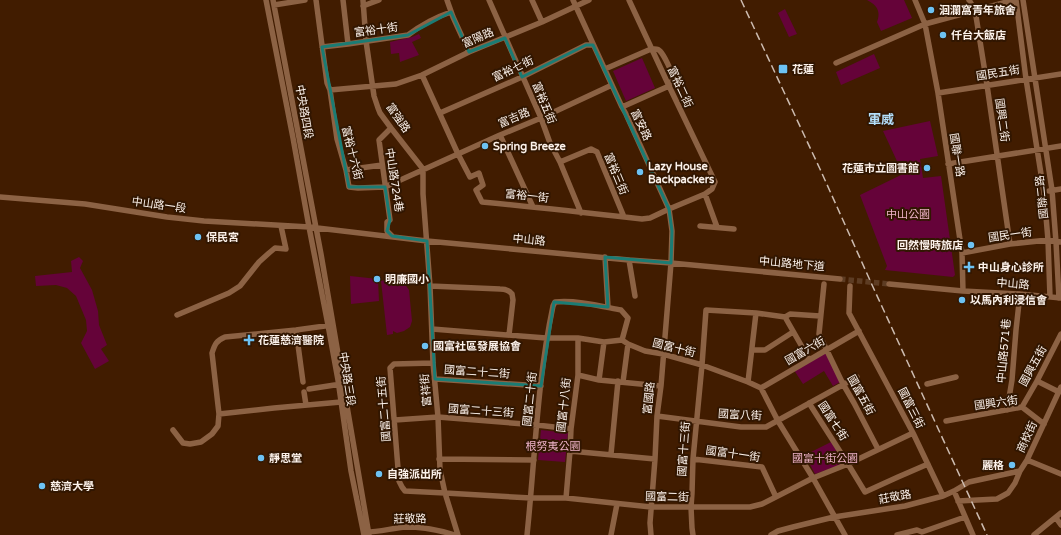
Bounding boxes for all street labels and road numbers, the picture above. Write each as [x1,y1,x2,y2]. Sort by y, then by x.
street label: 富裕十街 [353,21,399,39]
street label: 富陽路 [460,26,496,50]
street label: 富裕七街 [490,54,536,84]
street label: 國民五街 [975,63,1021,83]
street label: 富裕二街 [665,64,695,110]
street label: 富裕五街 [529,80,559,126]
street label: 中央路四段 [293,84,315,140]
street label: 國興二街 [993,97,1011,143]
street label: 富強路 [383,101,413,135]
street label: 富吉路 [496,106,532,130]
street label: 富安路 [628,107,654,143]
street label: 富裕十六街 [339,125,365,181]
street label: 國聯一路 [947,132,967,178]
street label: 中山路724巷 [383,147,405,213]
street label: 富裕三街 [601,151,631,197]
street label: 國聯二路 [1033,174,1051,220]
street label: 富裕一街 [504,187,550,205]
street label: 中山路一段 [131,195,187,215]
street label: 國民一街 [987,226,1033,244]
street label: 中山路 [512,232,546,248]
street label: 中山路地下道 [759,255,825,273]
street label: 中山路 [996,276,1030,292]
street label: 中山路571巷 [995,318,1013,384]
street label: 國富六街 [783,334,827,368]
street label: 國富十街 [651,336,697,360]
street label: 國興五街 [1017,344,1049,388]
street label: 中央路三段 [336,351,358,407]
street label: 國富二十二街 [444,363,510,381]
street label: 國富二十街 [521,371,539,427]
street label: 富祥街 [418,373,434,407]
street label: 國富五街 [845,373,877,417]
street label: 國富二十五街 [375,376,393,442]
street label: 國富十八街 [555,377,573,433]
street label: 富國路 [641,381,657,415]
street label: 國富三街 [895,385,927,431]
street label: 國興六街 [973,394,1019,412]
street label: 國富七街 [816,399,850,443]
street label: 國富二十三街 [448,402,514,420]
street label: 國富八街 [718,407,762,423]
street label: 商校街 [1014,419,1040,455]
street label: 國富十三街 [676,421,692,477]
street label: 國富十一街 [705,444,761,464]
street label: 莊敬路 [878,487,912,507]
street label: 國富二街 [645,490,689,504]
street label: 莊敬路 [393,512,427,526]

